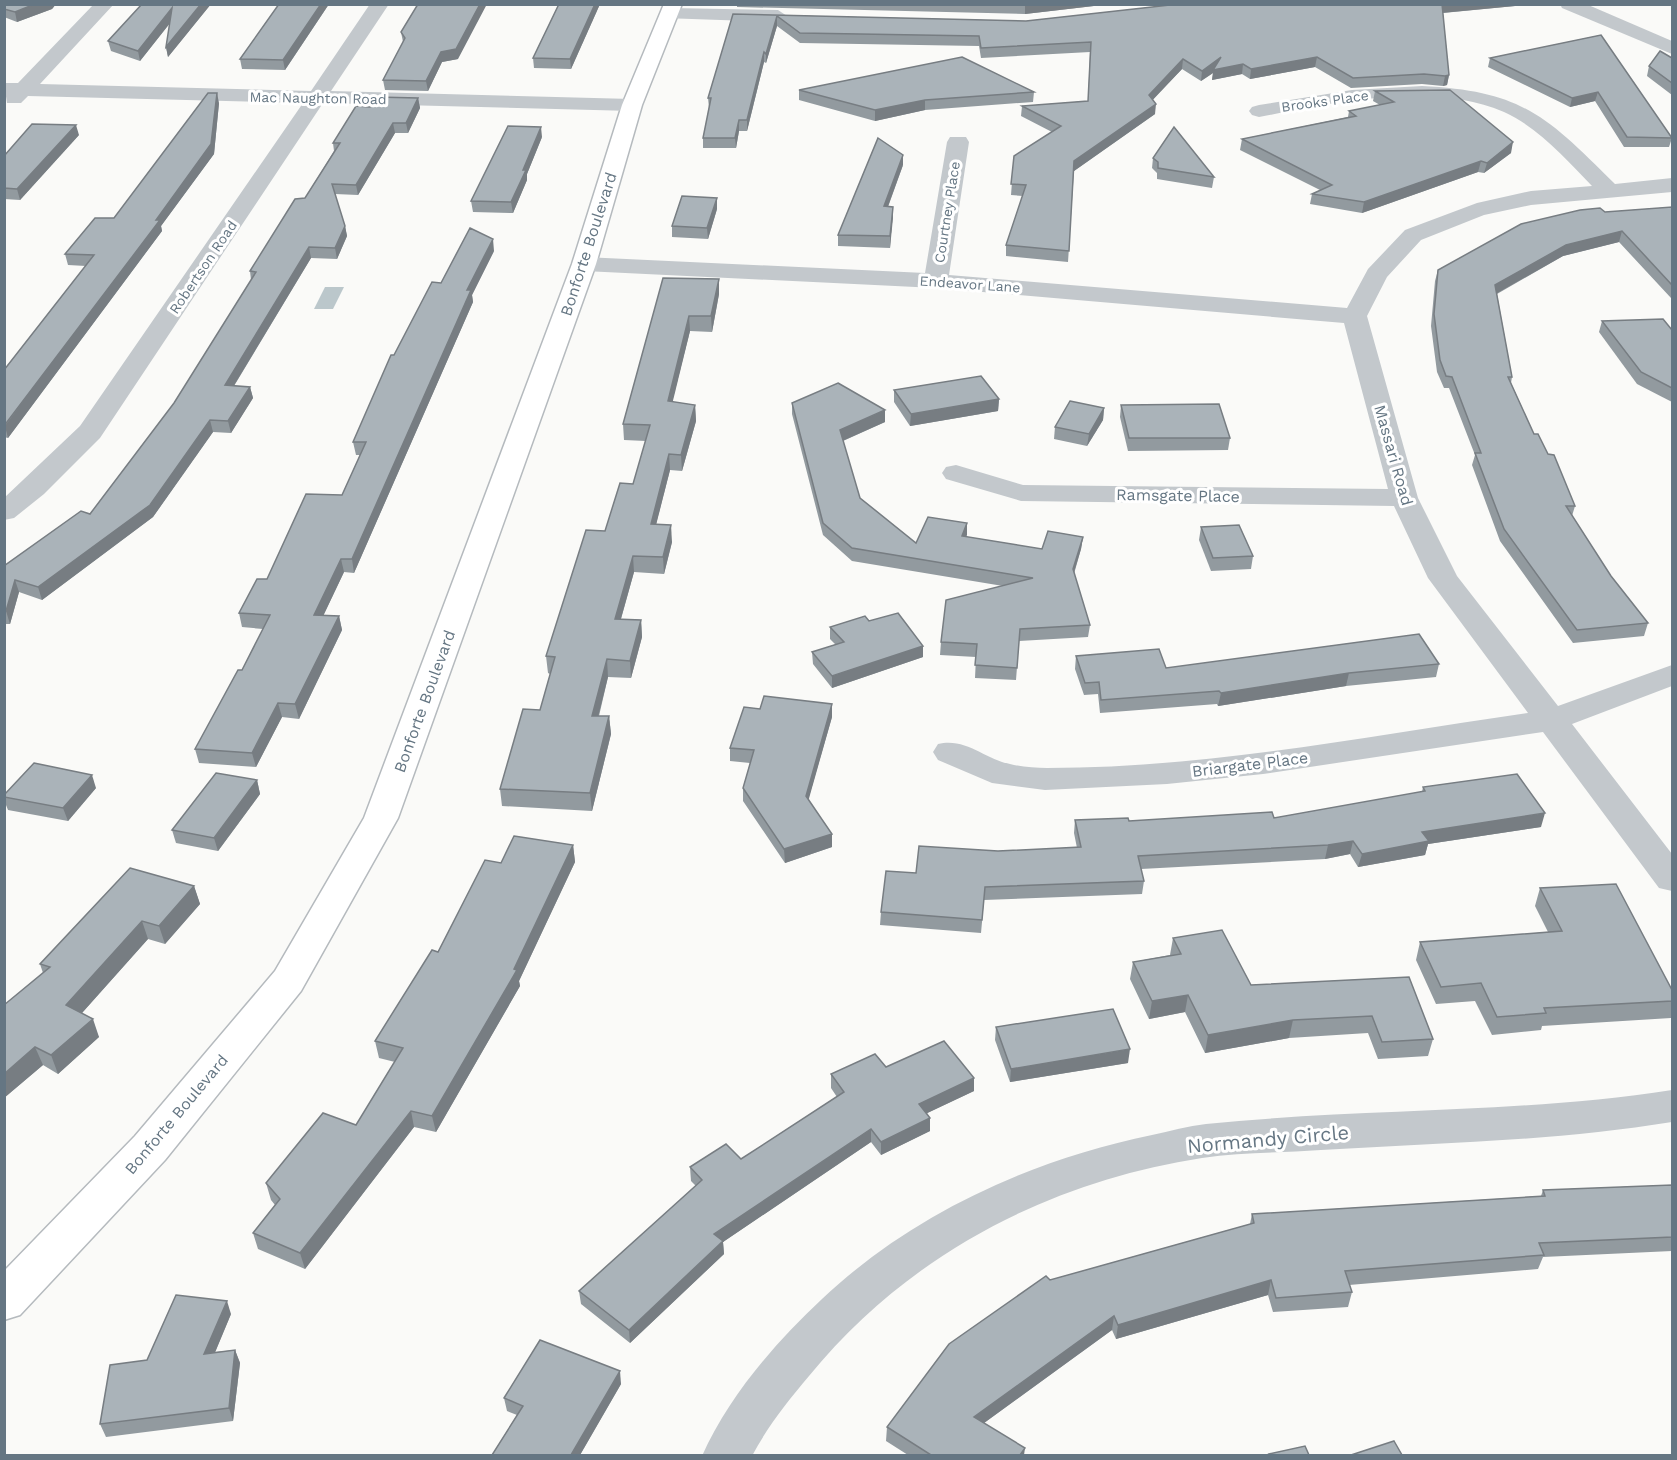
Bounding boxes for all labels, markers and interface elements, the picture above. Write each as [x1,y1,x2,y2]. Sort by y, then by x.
street label: Brooks Place [1280,87,1370,115]
street label: Mac Naughton Road [249,89,387,107]
street label: Courtney Place [931,160,963,264]
street label: Bonforte Boulevard [556,170,621,319]
street label: Robertson Road [166,217,240,317]
street label: Endeavor Lane [919,272,1021,296]
street label: Massari Road [1370,403,1417,508]
street label: Ramsgate Place [1116,485,1240,506]
street label: Bonforte Boulevard [390,627,459,775]
street label: Briargate Place [1191,748,1309,781]
street label: Bonforte Boulevard [121,1051,232,1178]
street label: Normandy Circle [1186,1120,1350,1158]

